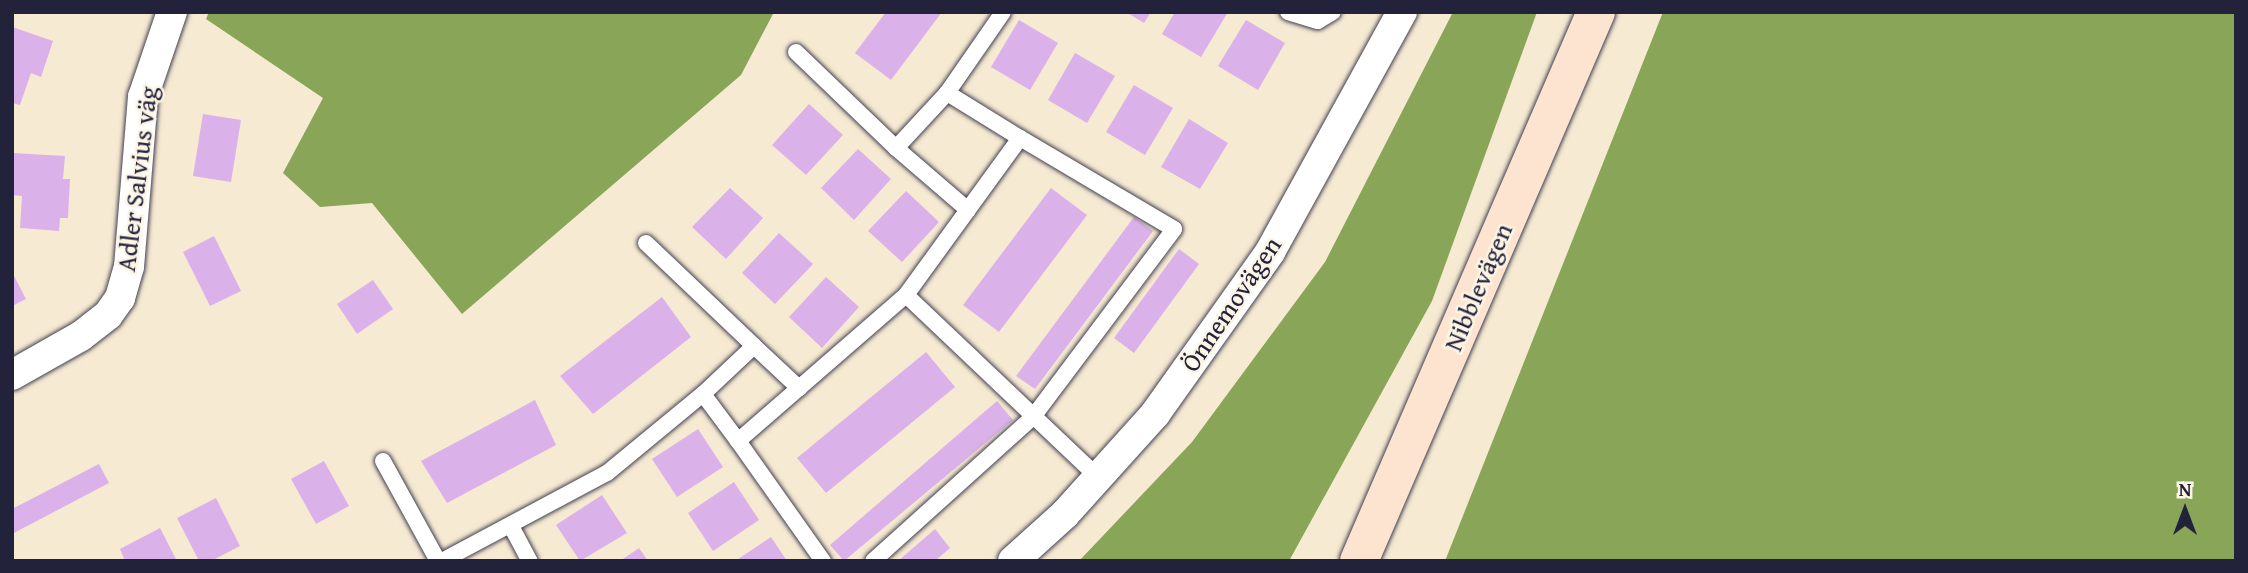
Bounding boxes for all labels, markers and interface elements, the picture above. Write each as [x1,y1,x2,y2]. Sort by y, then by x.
street label: Adler Salvius väg [110,85,164,273]
street label: Nibblevägen [1437,218,1519,356]
street label: Önnemovägen [1174,231,1288,377]
north arrow [2150,475,2220,545]
text: N [2179,475,2191,503]

